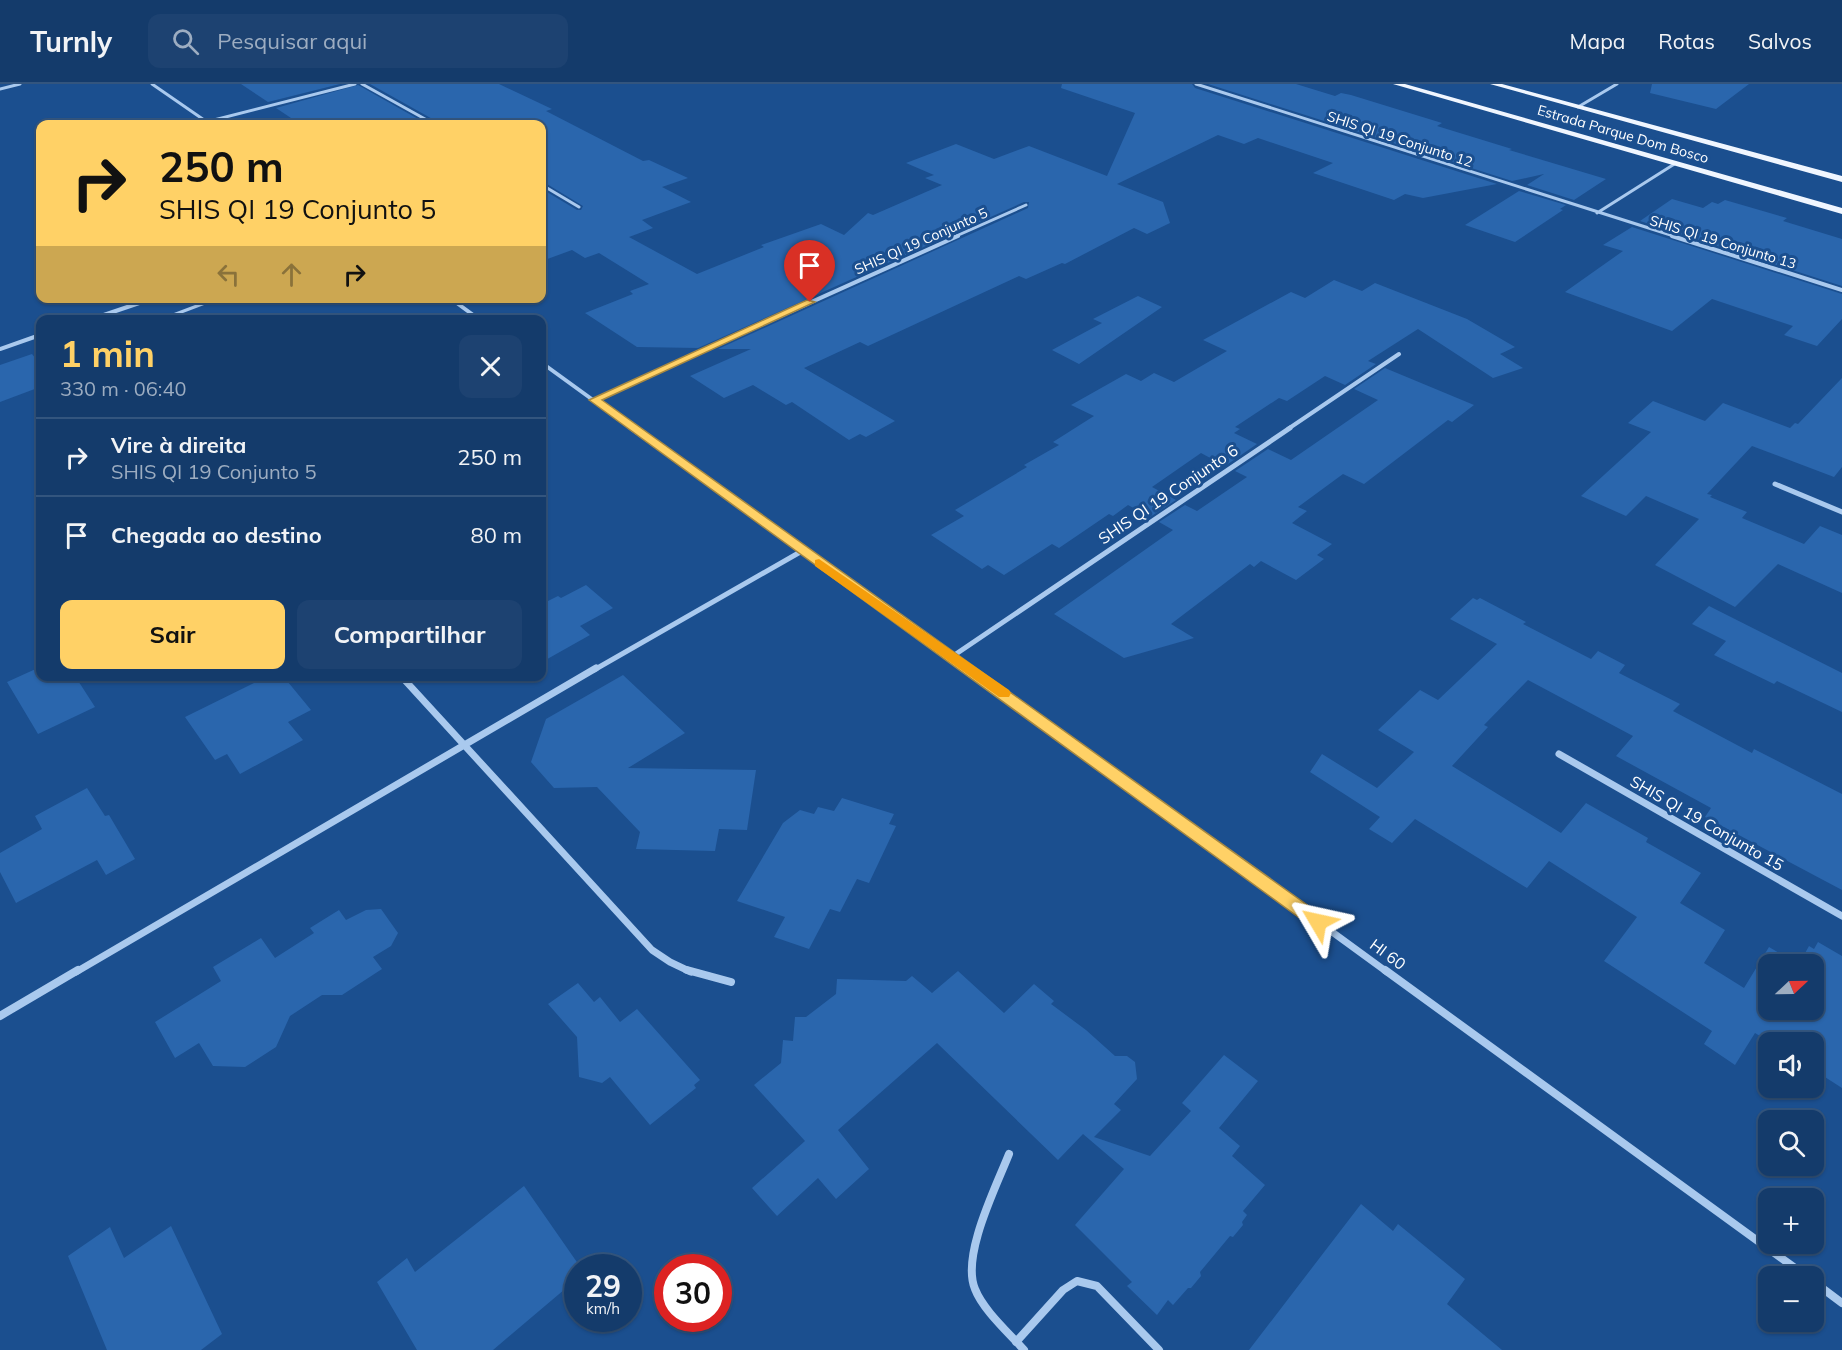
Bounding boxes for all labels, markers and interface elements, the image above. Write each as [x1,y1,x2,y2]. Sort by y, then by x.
search box [148,14,568,68]
text: Turnly [30,24,112,59]
icon: search [169,25,202,58]
text: Pesquisar aqui [217,27,367,55]
text: Mapa [1570,28,1625,54]
text: Rotas [1658,28,1715,54]
text: Salvos [1748,28,1812,54]
street label: Estrada Parque Dom Bosco [1535,101,1711,167]
street label: SHIS QI 19 Conjunto 12 [1325,107,1475,171]
text: 250 m [159,140,284,193]
icon: right [60,144,138,222]
text: SHIS QI 19 Conjunto 5 [159,192,436,226]
street label: SHIS QI 19 Conjunto 5 [852,204,990,278]
street label: SHIS QI 19 Conjunto 13 [1648,211,1798,273]
pin [784,240,835,302]
icon: arrive [793,249,826,282]
icon: left [212,258,245,291]
icon: ahead [275,258,308,291]
icon: right [338,258,371,291]
text: 1 min [60,331,155,376]
button: close [459,335,522,398]
text: 330 m · 06:40 [60,376,186,401]
text: Vire à direita [111,431,246,459]
street label: SHIS QI 19 Conjunto 6 [1094,440,1242,548]
icon: right [60,441,93,474]
text: 250 m [457,443,522,471]
text: SHIS QI 19 Conjunto 5 [111,459,316,484]
icon: arrive [60,519,93,552]
text: Chegada ao destino [111,521,322,549]
text: 80 m [471,521,522,549]
button: Sair [60,600,285,669]
button: Compartilhar [297,600,522,669]
street label: SHIS QI 19 Conjunto 15 [1627,771,1787,875]
position arrow [1286,890,1350,954]
street label: HI 60 [1366,934,1410,974]
north arrow [1758,954,1824,1020]
map controls [1758,954,1824,1332]
button: sound [1758,1032,1824,1098]
button: search [1758,1110,1824,1176]
button: + [1758,1188,1824,1254]
speed limit sign: 30 [654,1254,732,1332]
button: − [1758,1266,1824,1332]
text: 29 [585,1267,621,1305]
text: km/h [586,1299,620,1318]

